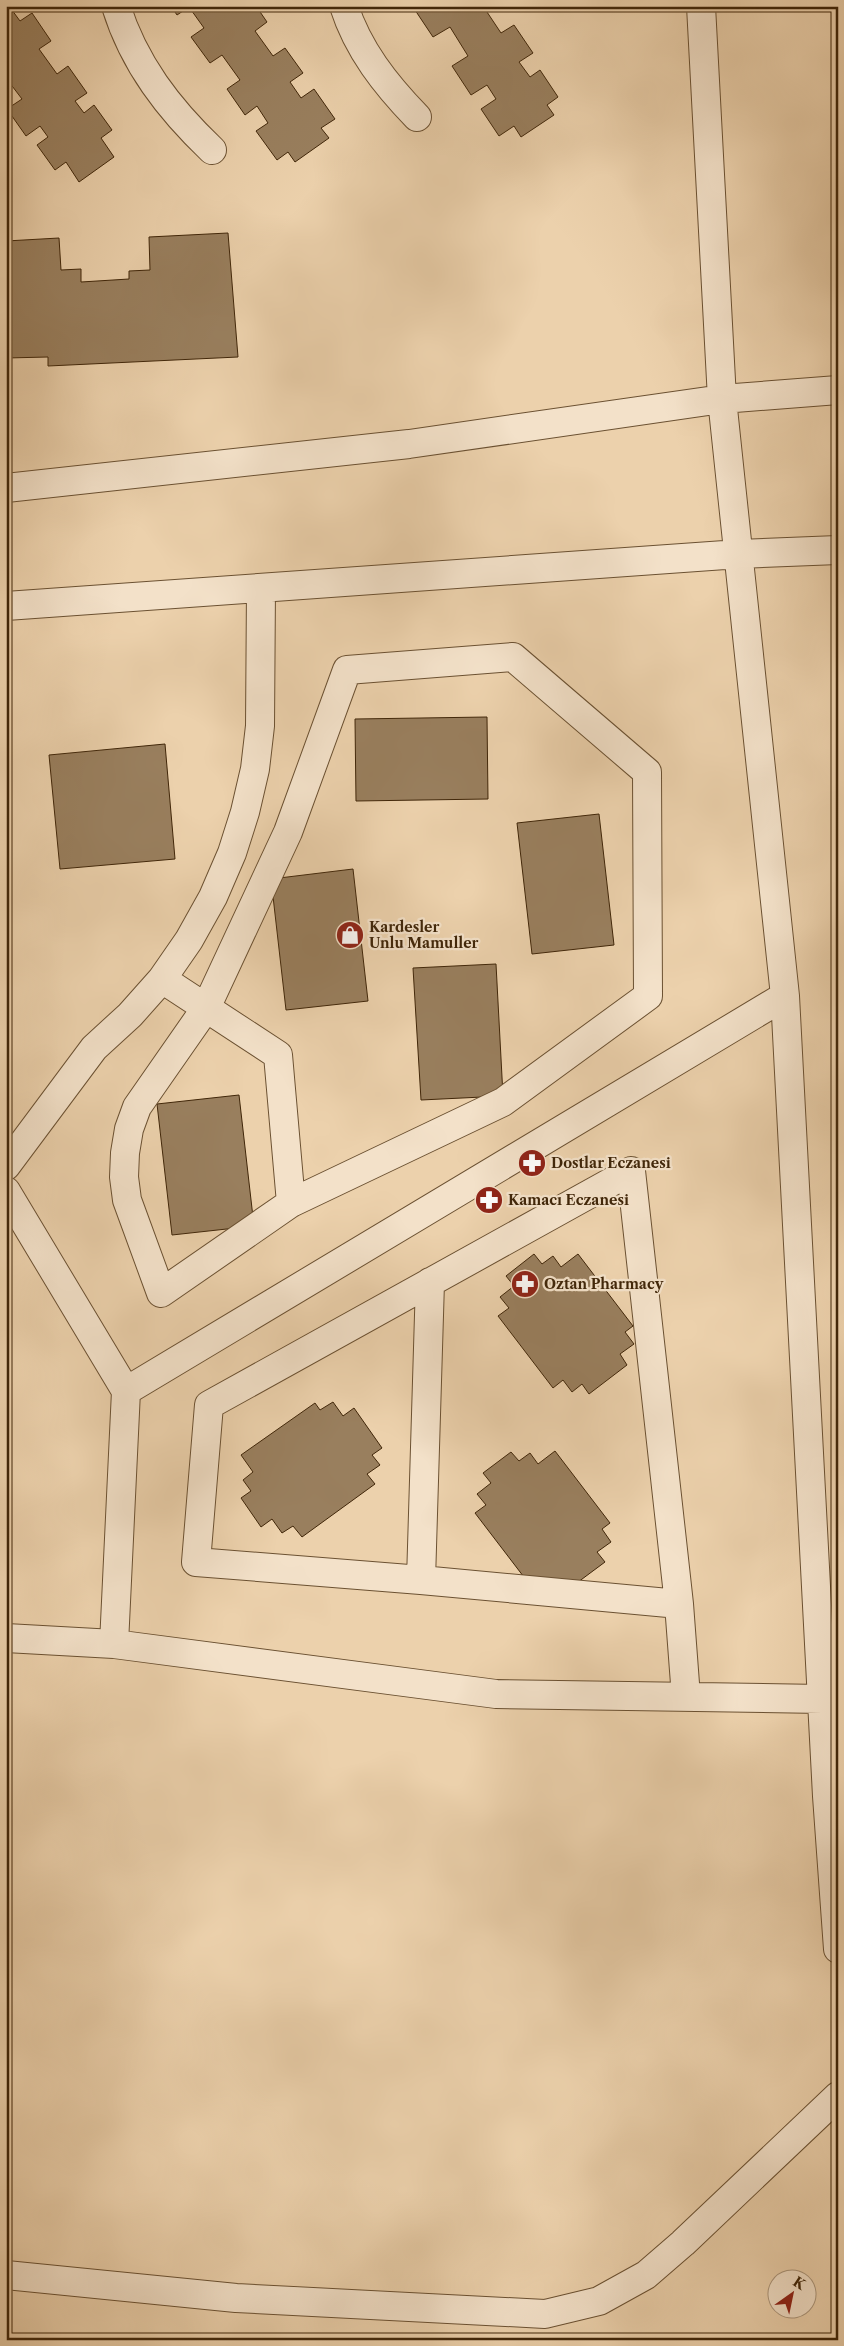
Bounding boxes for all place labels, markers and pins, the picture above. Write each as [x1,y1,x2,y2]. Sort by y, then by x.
place label: Kardesler Unlu Mamuller [369,918,479,952]
shop icon: Kardesler Unlu Mamuller [335,920,365,950]
pharmacy icon: Dostlar Eczanesi [517,1148,547,1178]
place label: Dostlar Eczanesi [551,1154,671,1172]
pharmacy icon: Kamacı Eczanesi [474,1185,504,1215]
place label: Kamacı Eczanesi [508,1191,629,1209]
pharmacy icon: Oztan Pharmacy [510,1269,540,1299]
place label: Oztan Pharmacy [544,1275,664,1293]

